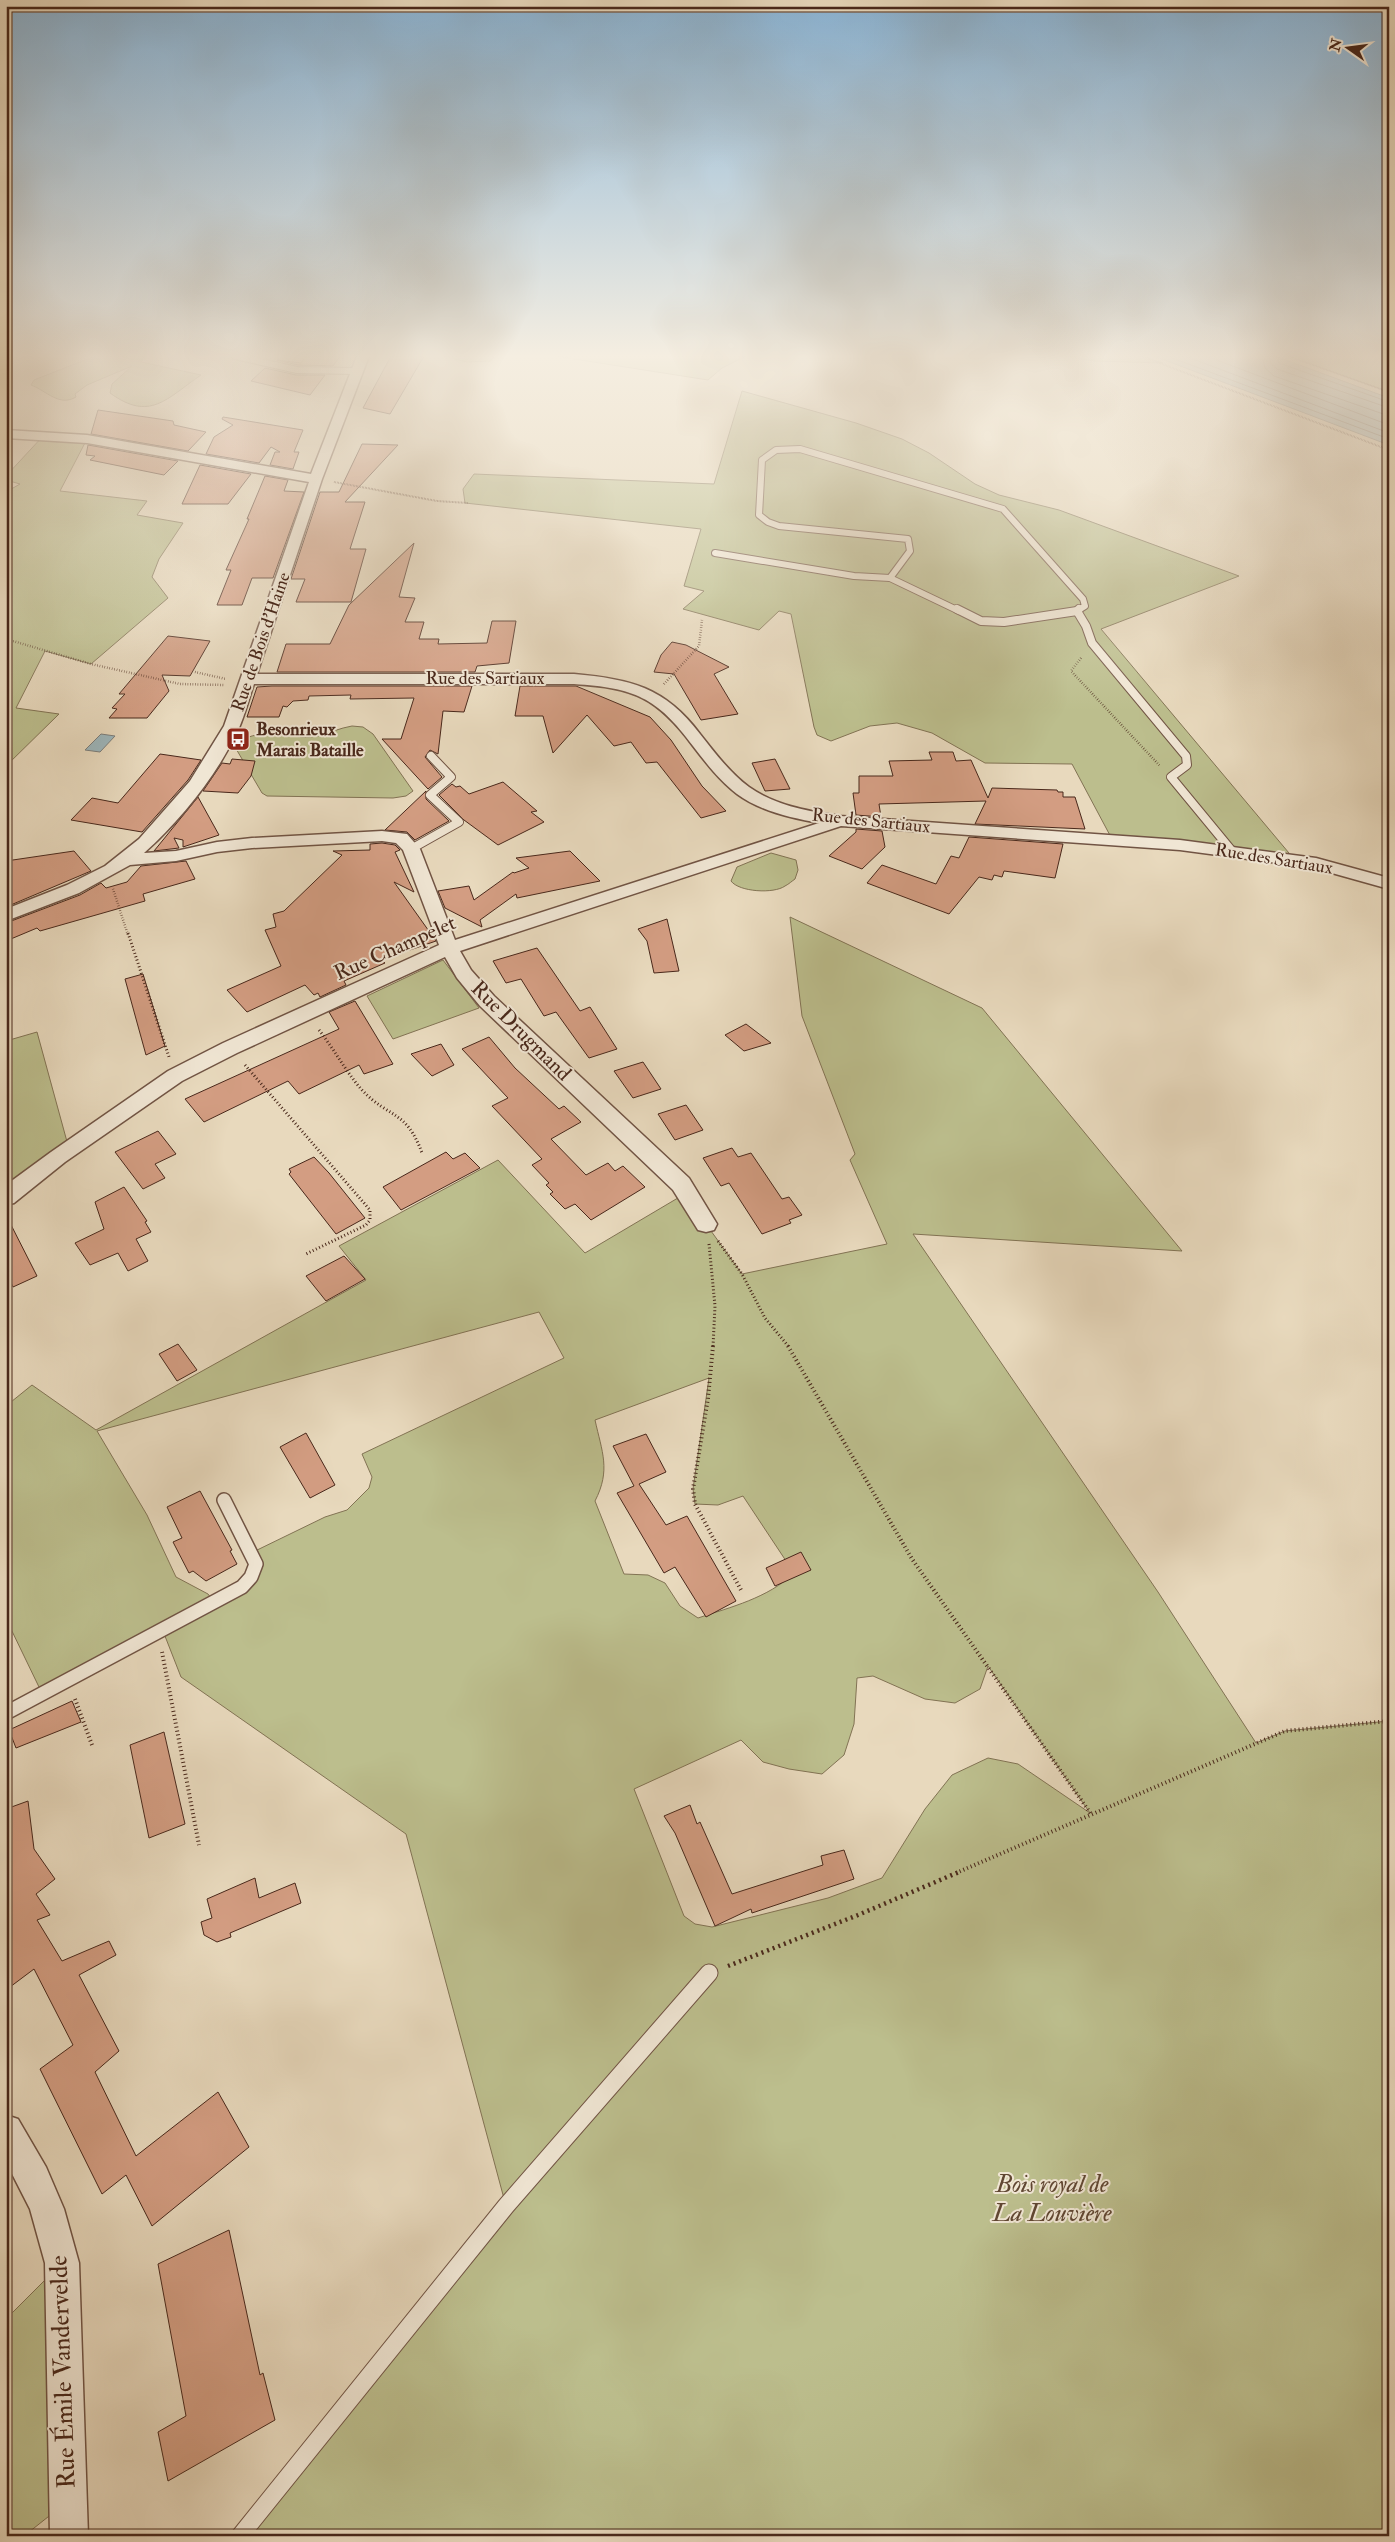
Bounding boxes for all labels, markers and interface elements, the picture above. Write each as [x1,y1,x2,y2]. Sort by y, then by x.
north arrow [1322,22,1372,72]
text: N [1326,36,1346,54]
street label: Rue de Bois d'Haine [226,569,296,715]
street label: Rue des Sartiaux [425,667,545,690]
place label: Besonrieux Marais Bataille [255,718,364,762]
bus stop icon: Besonrieux Marais Bataille [225,726,251,752]
street label: Rue des Sartiaux [811,803,931,839]
street label: Rue des Sartiaux [1213,838,1335,880]
street label: Rue Champelet [330,909,460,987]
street label: Rue Drugmand [465,975,577,1087]
park label: Bois royal de La Louvière [991,2169,1112,2229]
street label: Rue Émile Vandervelde [42,2255,83,2489]

